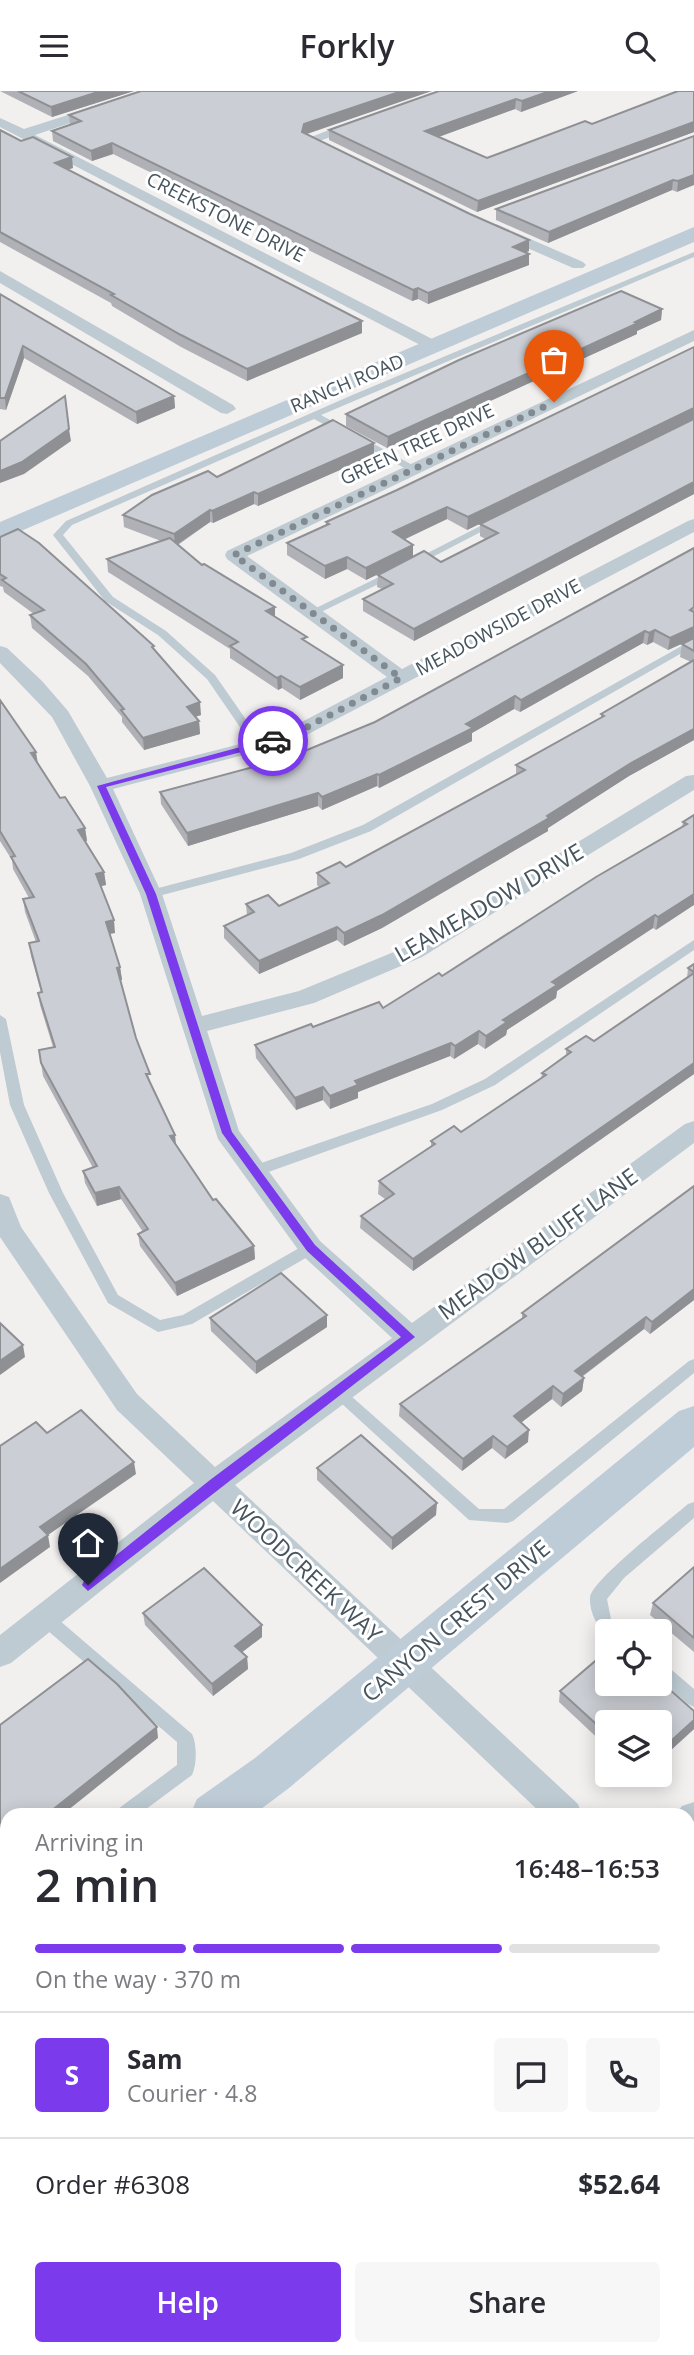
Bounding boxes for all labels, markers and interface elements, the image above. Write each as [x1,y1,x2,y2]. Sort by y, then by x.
text: Forkly [300,24,394,67]
icon: menu [35,27,73,65]
icon: search [621,27,659,65]
street label: CREEKSTONE DRIVE [142,166,310,268]
pin [524,330,584,402]
icon: bag [535,341,573,379]
street label: RANCH ROAD [286,347,408,419]
street label: GREEN TREE DRIVE [336,397,498,491]
street label: MEADOWSIDE DRIVE [411,572,585,682]
courier [238,706,308,776]
icon: car [254,722,292,760]
street label: LEAMEADOW DRIVE [388,835,589,969]
street label: MEADOW BLUFF LANE [431,1160,644,1327]
street label: WOODCREEK WAY [224,1492,390,1649]
pin [58,1513,118,1585]
icon: home [69,1524,107,1562]
street label: CANYON CREST DRIVE [354,1532,556,1709]
map controls [595,1619,672,1787]
button: locate [595,1619,672,1696]
button: layers [595,1710,672,1787]
text: Arriving in [35,1826,144,1858]
text: 16:48–16:53 [514,1850,660,1886]
text: 2 min [35,1853,159,1915]
text: On the way · 370 m [35,1963,241,1995]
button: chat [494,2038,568,2112]
button: phone [586,2038,660,2112]
text: Sam [127,2041,183,2077]
text: S [65,2057,79,2093]
text: Courier · 4.8 [127,2077,257,2109]
text: Order #6308 [35,2166,190,2202]
text: $52.64 [578,2166,660,2202]
button: Help [35,2262,341,2342]
button: Share [355,2262,660,2342]

